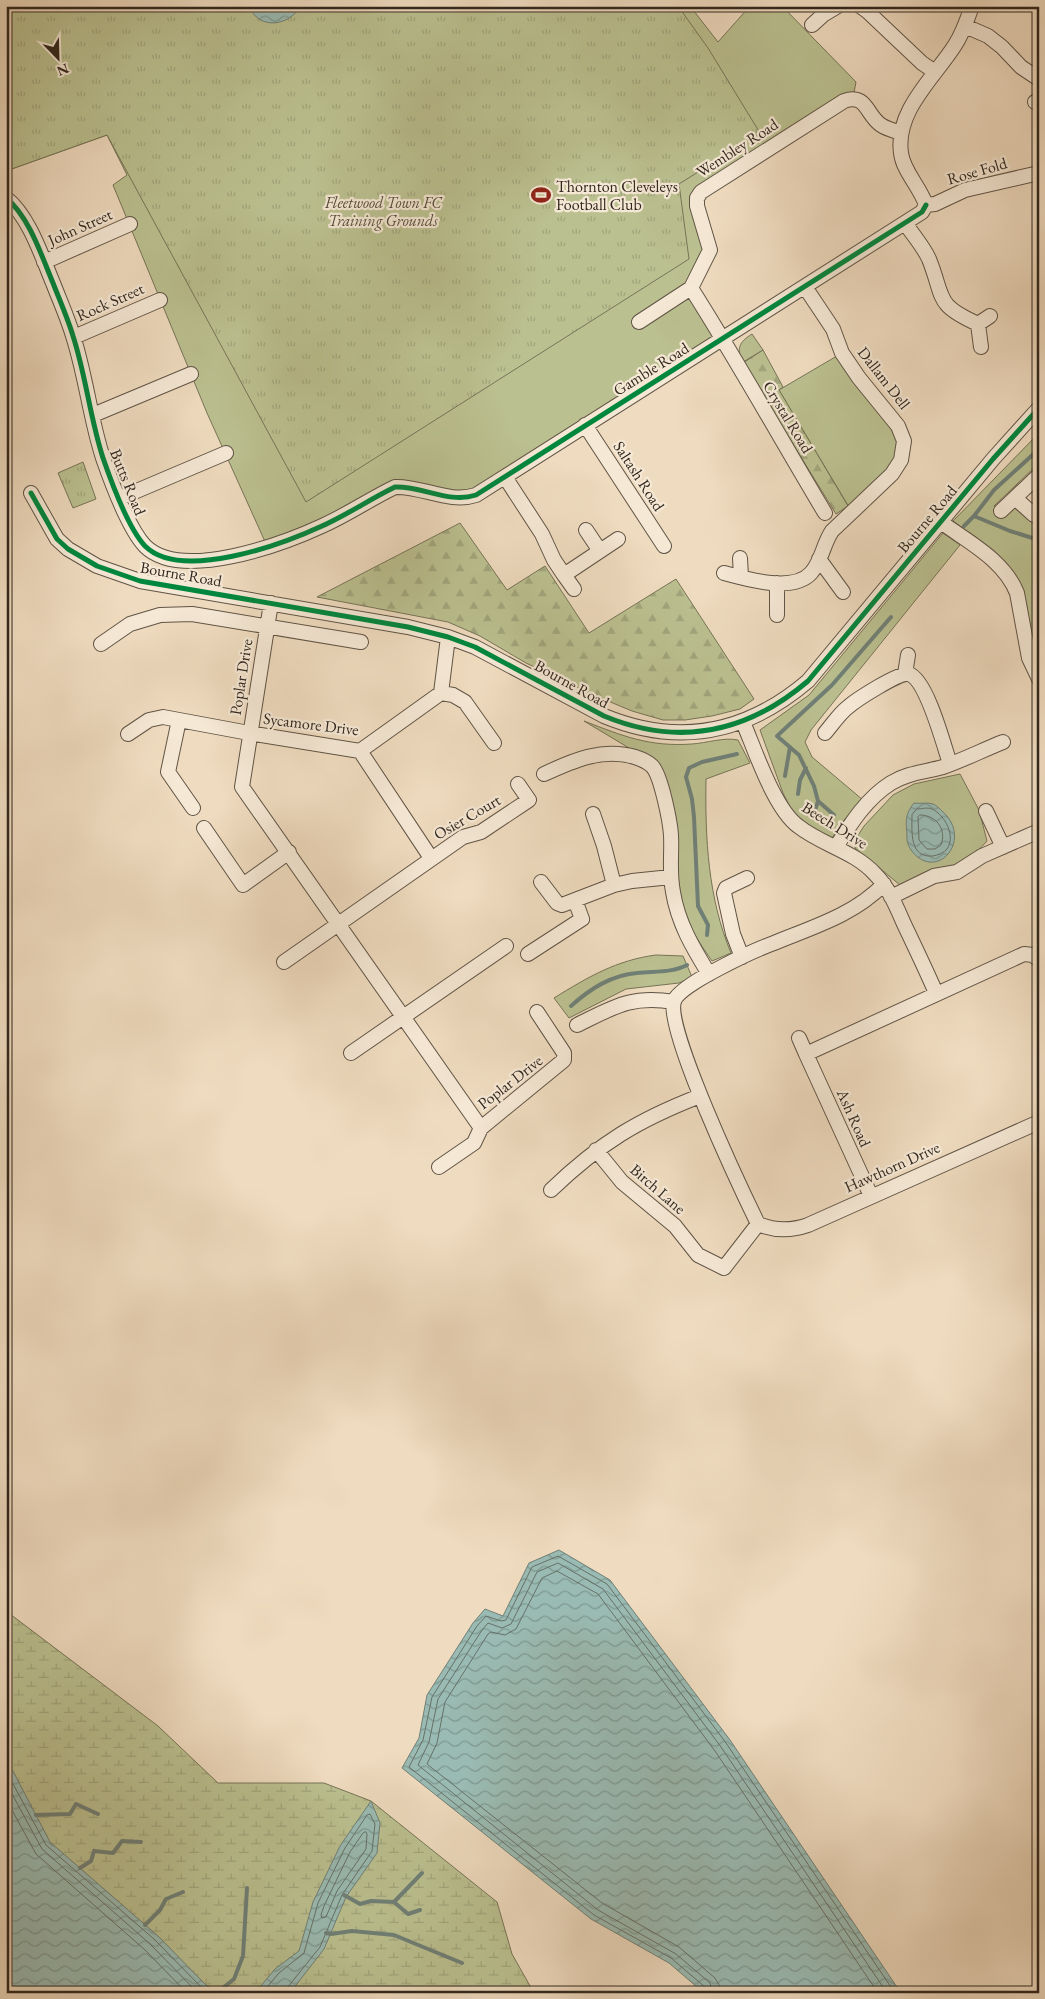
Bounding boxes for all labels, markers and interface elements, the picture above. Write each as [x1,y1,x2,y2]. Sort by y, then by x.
north arrow [32,32,82,82]
text: N [54,59,72,81]
street label: Wembley Road [692,113,783,182]
street label: Rose Fold [945,152,1010,190]
place label: Thornton Cleveleys Football Club [556,176,678,215]
sports icon: Thornton Cleveleys Football Club [530,184,552,206]
park label: Fleetwood Town FC Training Grounds [324,192,443,231]
street label: John Street [43,204,115,251]
street label: Rock Street [73,278,147,326]
street label: Gamble Road [609,337,693,400]
street label: Dallam Dell [853,342,915,414]
street label: Crystal Road [758,377,818,458]
street label: Saltash Road [609,437,670,516]
street label: Butts Road [105,446,151,519]
street label: Bourne Road [892,480,962,557]
street label: Bourne Road [139,556,224,592]
street label: Poplar Drive [225,637,257,717]
street label: Bourne Road [531,655,614,714]
street label: Sycamore Drive [262,708,360,740]
street label: Osier Court [430,789,504,845]
street label: Beech Drive [798,797,872,853]
street label: Poplar Drive [473,1050,547,1114]
street label: Ash Road [832,1085,876,1151]
street label: Hawthorn Drive [841,1137,943,1197]
street label: Birch Lane [626,1159,690,1219]

